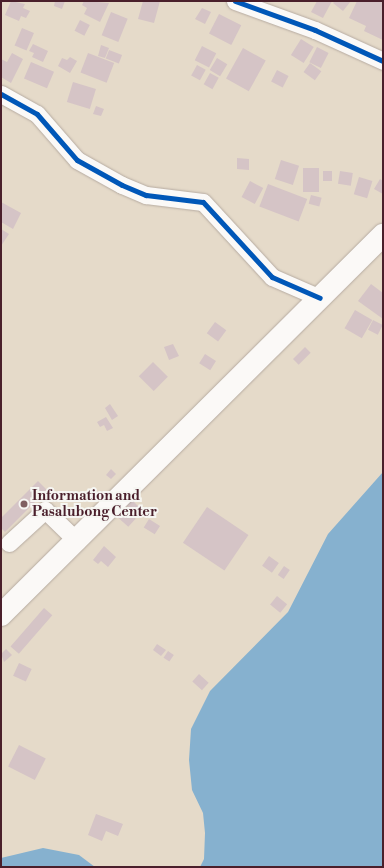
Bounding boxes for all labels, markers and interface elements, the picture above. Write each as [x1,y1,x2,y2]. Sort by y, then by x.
place label: Information and Pasalubong Center [32,488,157,520]
marker: Information and Pasalubong Center [19,499,29,509]

